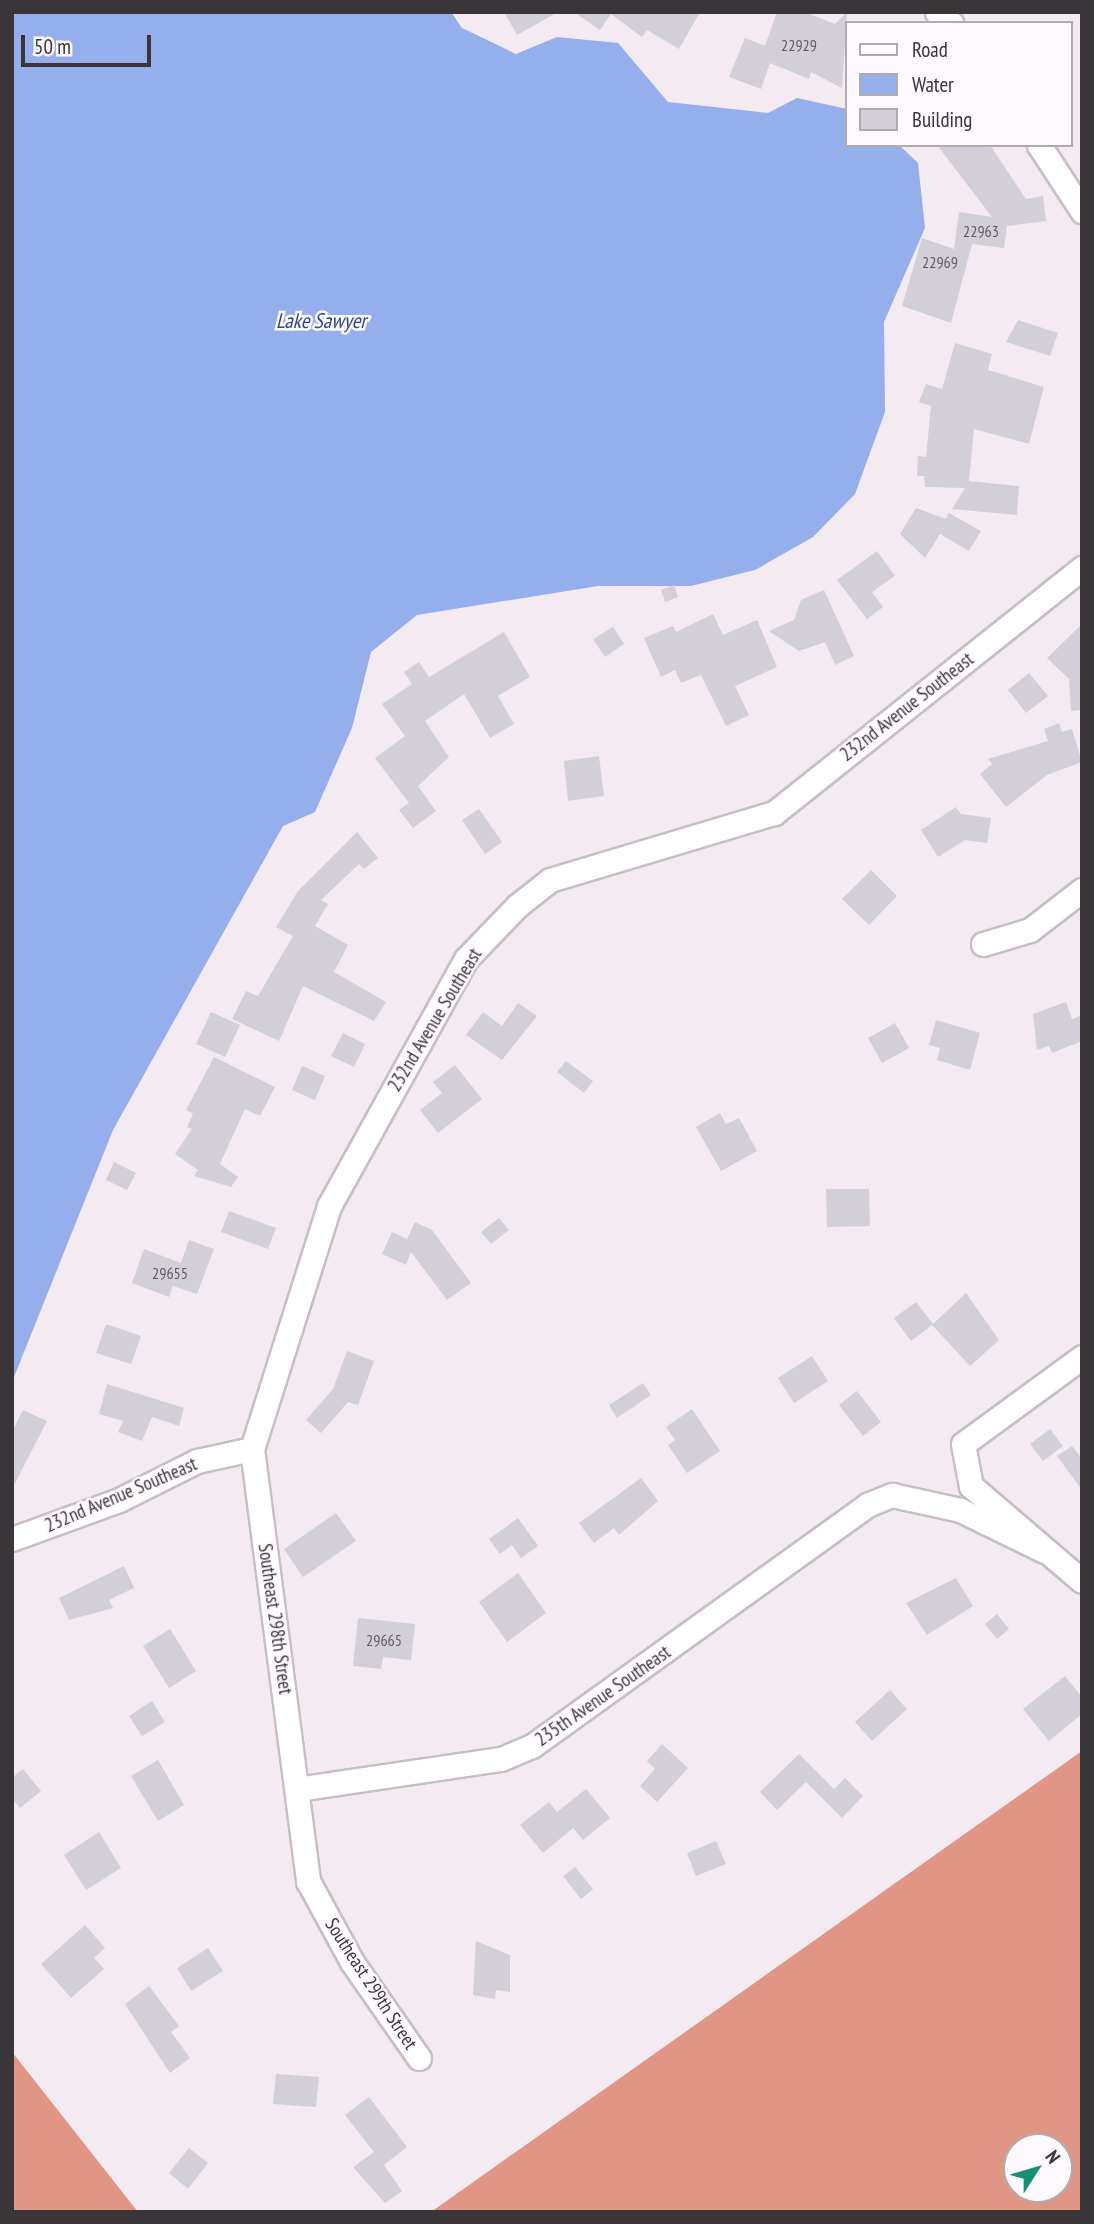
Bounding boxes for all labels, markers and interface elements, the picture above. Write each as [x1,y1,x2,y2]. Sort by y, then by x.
scale bar [24,21,154,65]
legend [846,21,1073,147]
text: 50 m [34,33,71,60]
house number: 22929 [781,35,817,55]
text: Road [912,36,948,63]
text: Water [912,71,954,98]
text: Building [912,106,972,133]
house number: 22963 [963,221,999,241]
house number: 22969 [922,252,958,272]
water label: Lake Sawyer [276,308,366,334]
street label: 232nd Avenue Southeast [836,648,978,766]
street label: 232nd Avenue Southeast [383,944,487,1096]
house number: 29655 [152,1263,188,1283]
street label: 232nd Avenue Southeast [41,1453,201,1537]
street label: Southeast 298th Street [253,1542,297,1696]
house number: 29665 [366,1630,402,1650]
street label: 235th Avenue Southeast [531,1641,675,1751]
street label: Southeast 299th Street [320,1914,422,2054]
north arrow [1003,2133,1073,2203]
text: N [1040,2145,1066,2168]

